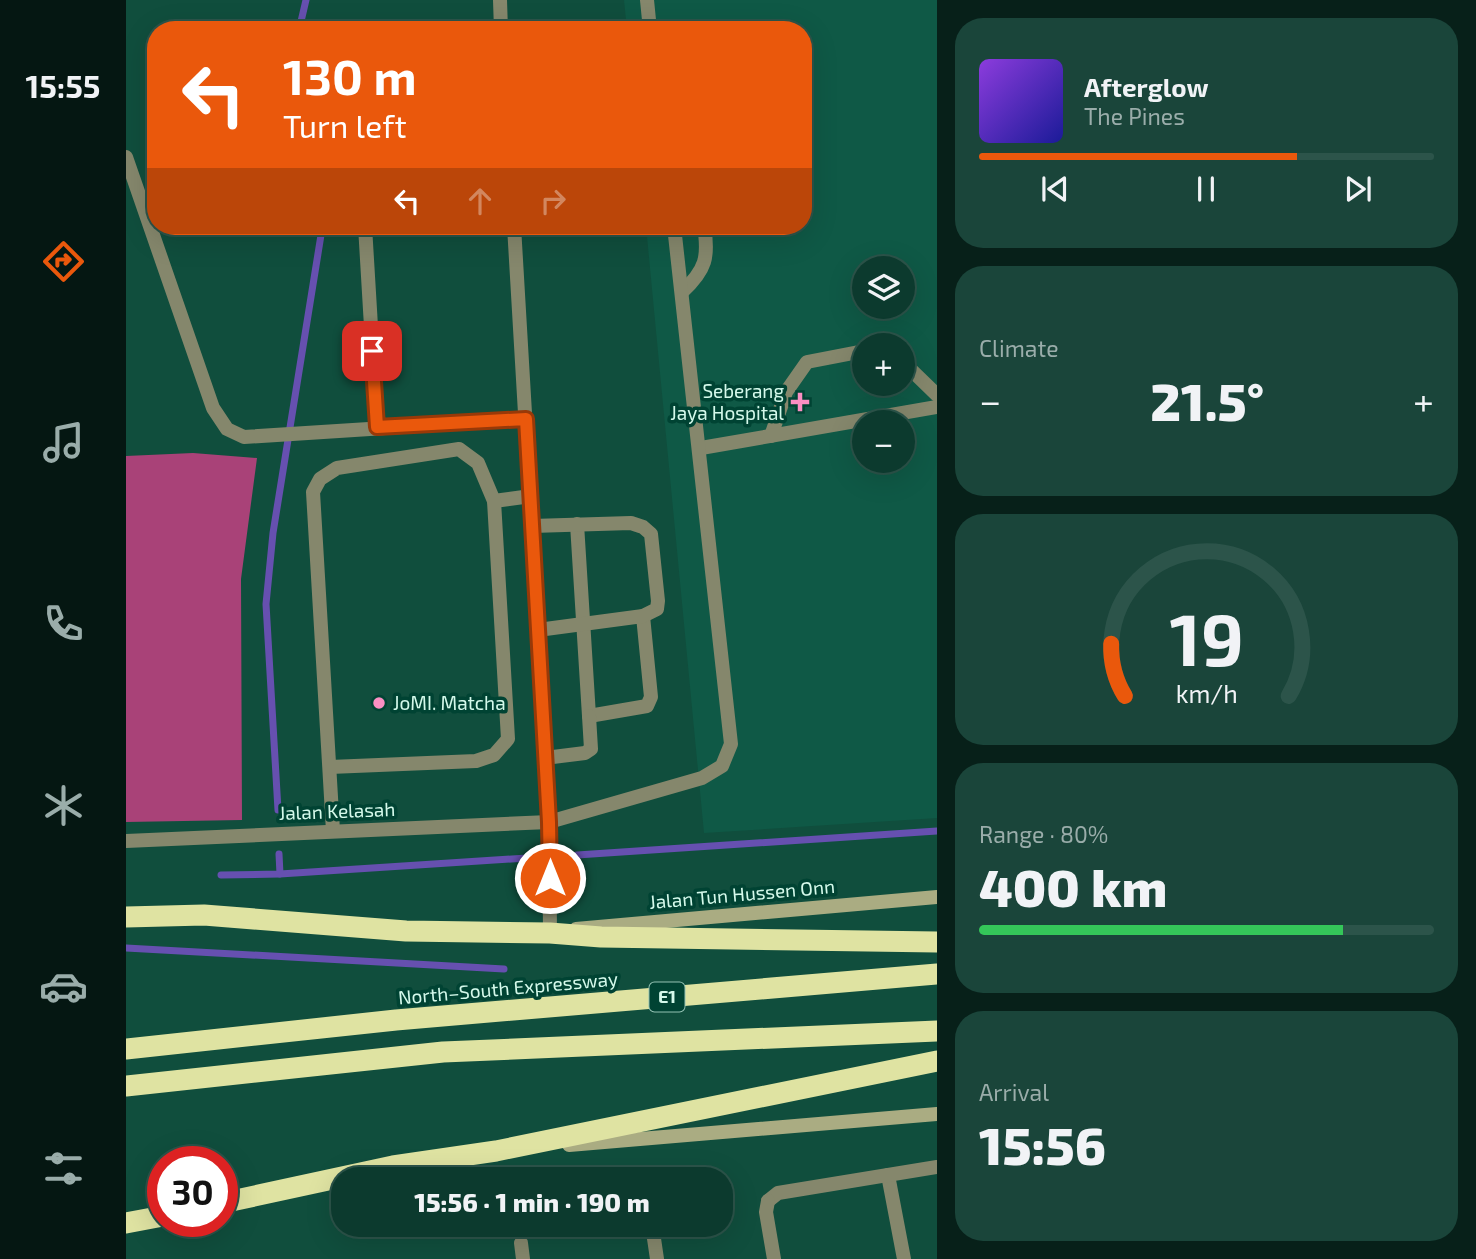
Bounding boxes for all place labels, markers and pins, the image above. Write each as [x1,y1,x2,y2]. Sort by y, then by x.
pin [342,321,402,381]
place label: Seberang Jaya Hospital [670,379,784,424]
marker: Seberang Jaya Hospital [790,392,810,412]
place label: JoMI. Matcha [393,691,506,714]
marker: JoMI. Matcha [371,695,387,711]

